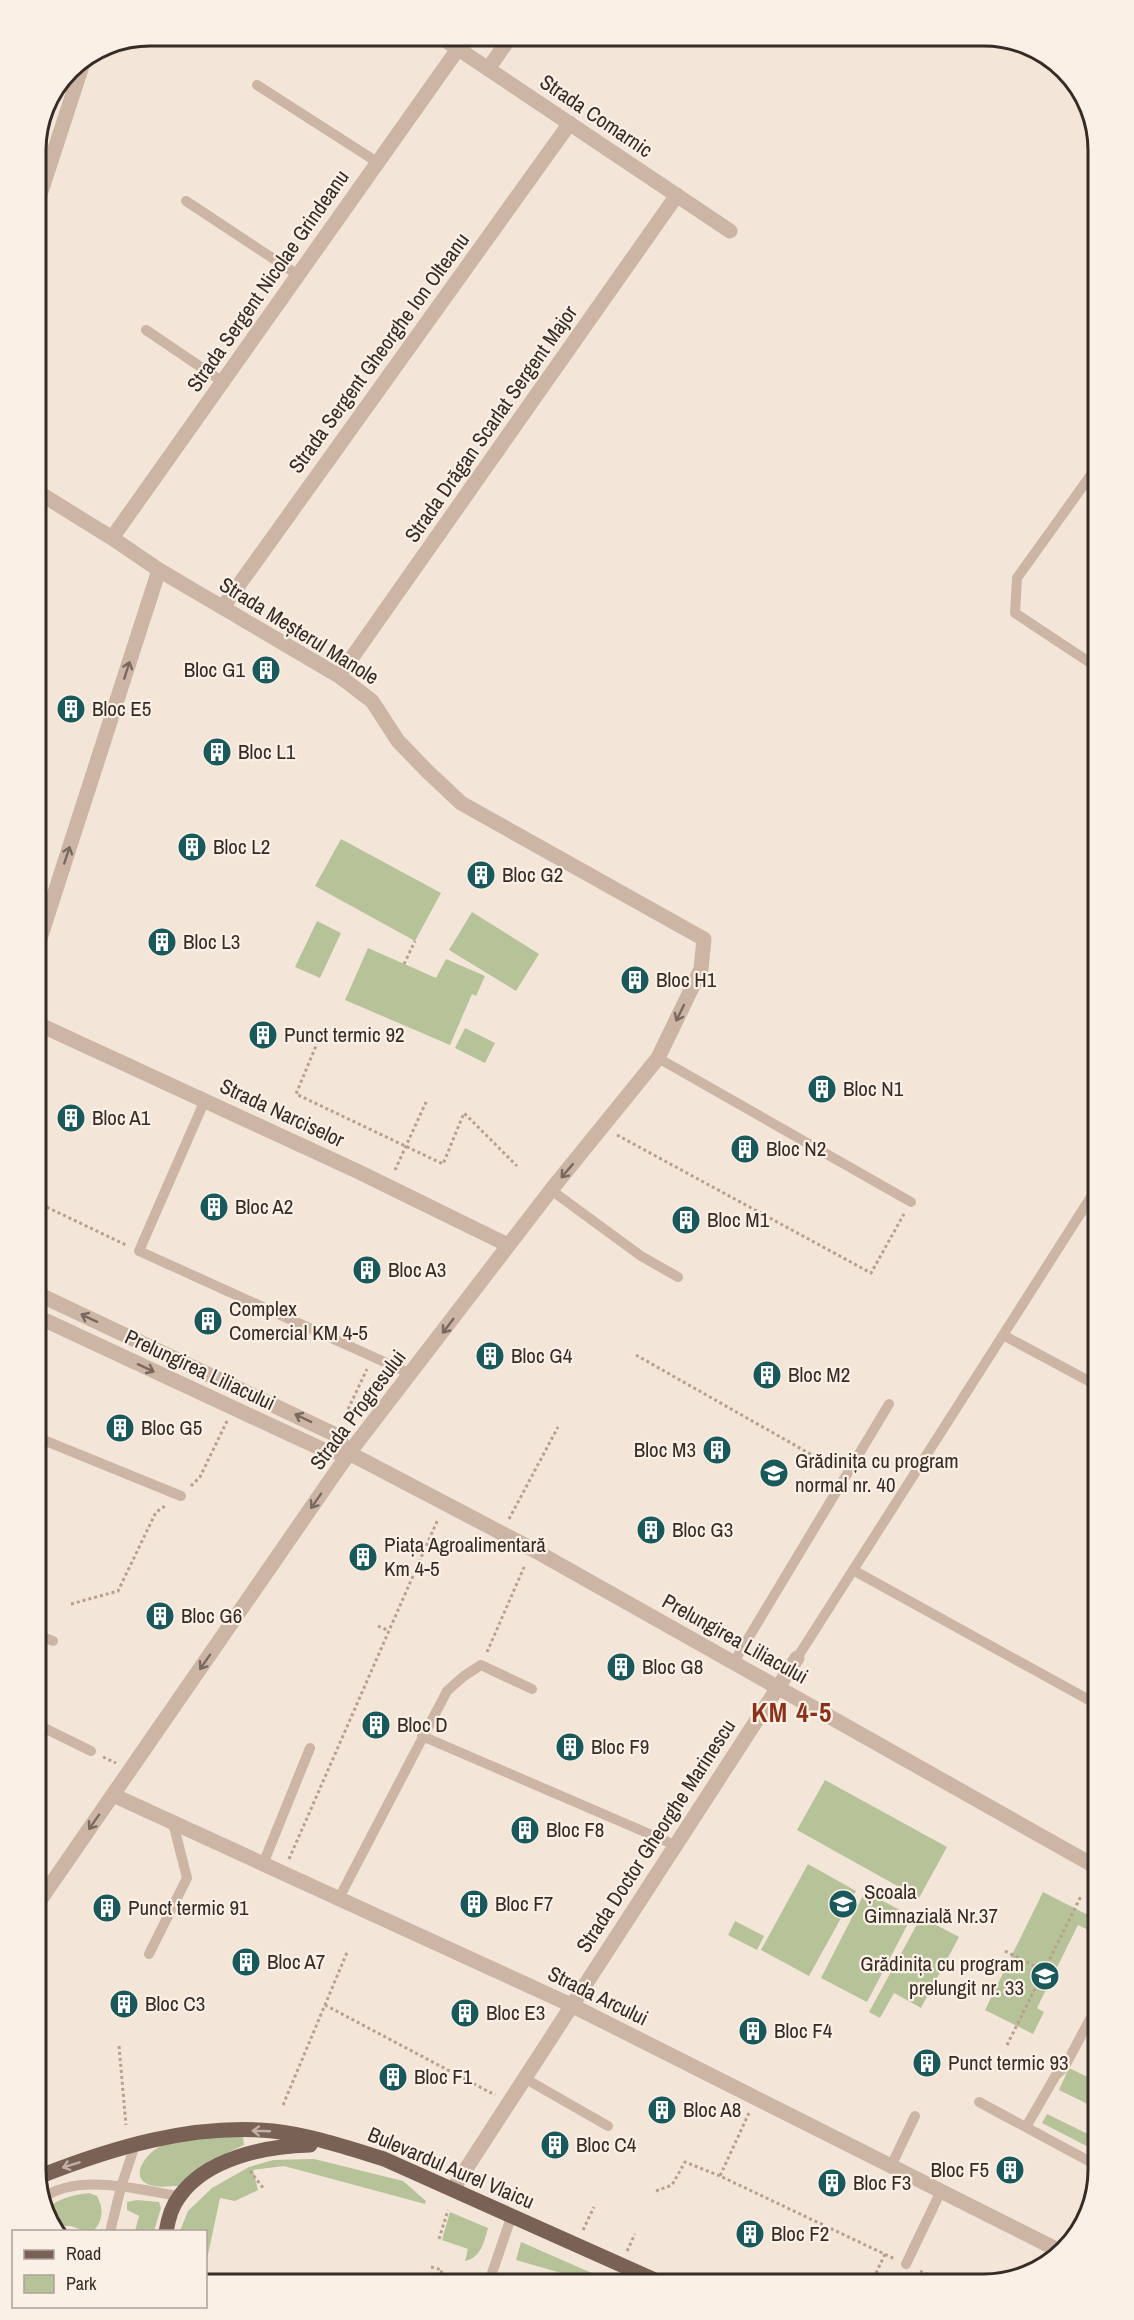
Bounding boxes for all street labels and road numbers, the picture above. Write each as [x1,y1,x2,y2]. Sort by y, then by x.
street label: Strada Comarnic [534,67,658,164]
street label: Strada Sergent Nicolae Grindeanu [180,164,356,398]
street label: Strada Sergent Gheorghe Ion Olteanu [281,226,476,479]
street label: Strada Drăgan Scarlat Sergent Major [397,299,584,548]
street label: Strada Meșterul Manole [214,570,384,691]
street label: Strada Narciselor [215,1071,349,1154]
street label: Prelungirea Liliacului [120,1322,280,1417]
street label: Strada Progresului [303,1344,412,1476]
street label: Prelungirea Liliacului [657,1586,813,1691]
street label: Strada Doctor Gheorghe Marinescu [569,1713,742,1958]
street label: Strada Arcului [543,1959,653,2032]
street label: Bulevardul Aurel Vlaicu [364,2119,539,2216]

